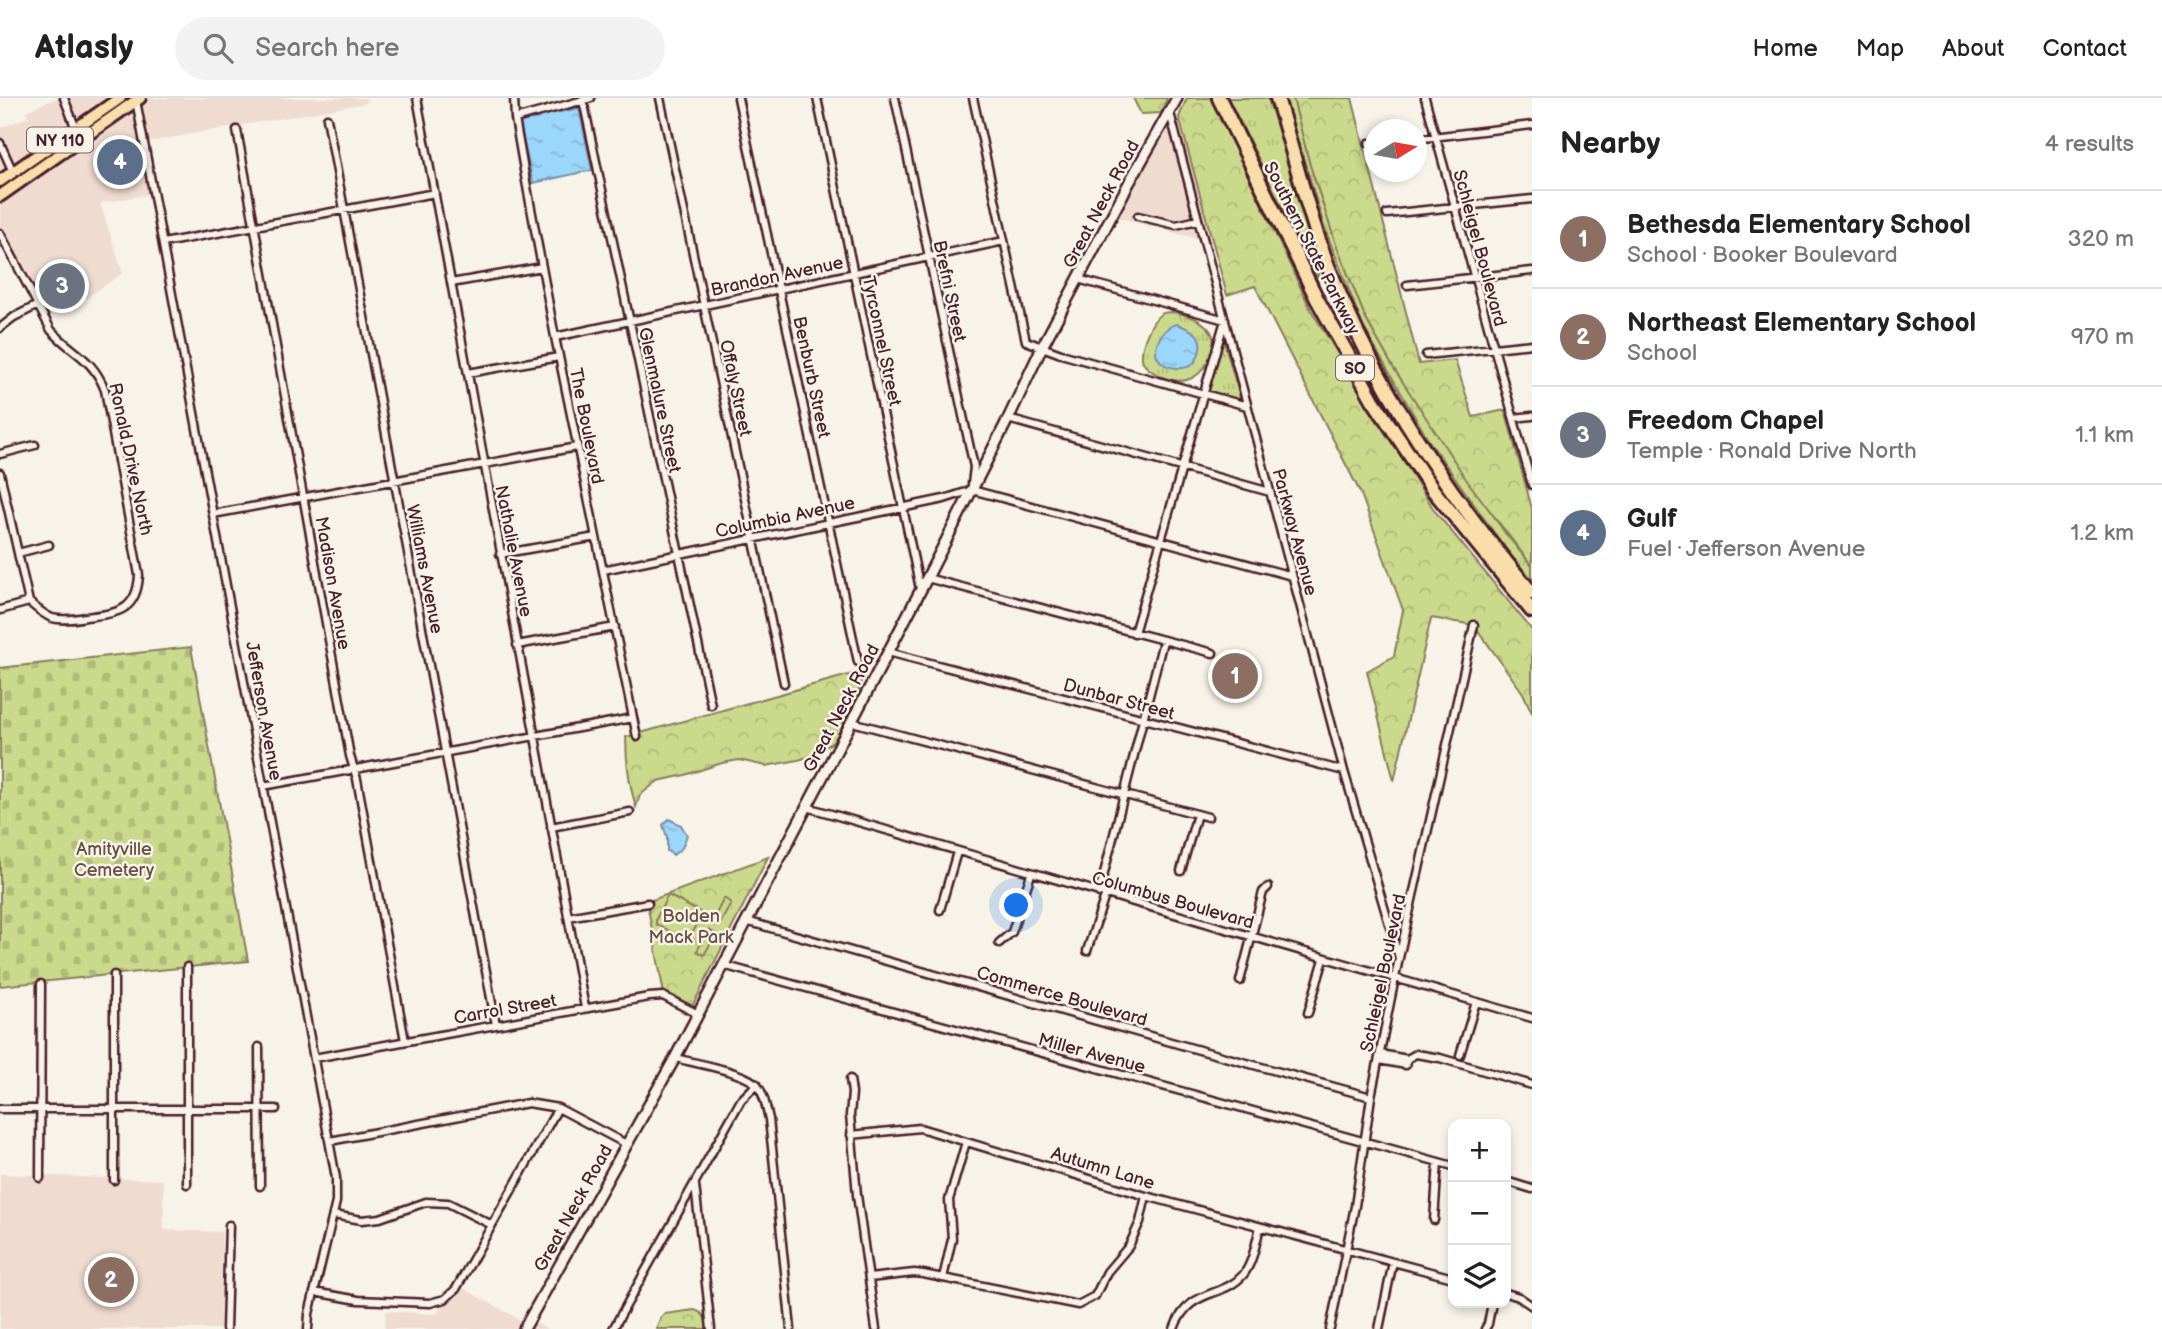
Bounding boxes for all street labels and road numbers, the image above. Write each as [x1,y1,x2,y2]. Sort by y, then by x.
road number: NY 110 [27,128,93,152]
street label: Great Neck Road [1059,137,1144,272]
street label: Southern State Parkway [1259,158,1365,339]
street label: Schleigel Boulevard [1449,168,1511,329]
street label: Brefni Street [929,239,971,344]
street label: Brandon Avenue [709,252,846,301]
street label: Tyrconnel Street [857,274,906,408]
street label: Benburb Street [788,314,835,440]
street label: Glenmalure Street [634,325,685,475]
street label: Offaly Street [715,338,756,439]
road number: SO [1336,356,1374,380]
street label: The Boulevard [565,366,608,486]
street label: Ronald Drive North [104,381,157,537]
street label: Parkway Avenue [1267,466,1322,598]
street label: Nathalie Avenue [490,484,537,619]
street label: Columbia Avenue [714,492,857,543]
street label: Williams Avenue [402,503,447,636]
street label: Madison Avenue [310,515,355,652]
street label: Jefferson Avenue [241,640,286,782]
street label: Great Neck Road [799,641,884,776]
street label: Dunbar Street [1061,675,1177,725]
street label: Columbus Boulevard [1089,867,1256,934]
street label: Schleigel Boulevard [1356,892,1411,1054]
street label: Commerce Boulevard [974,962,1150,1031]
street label: Carrol Street [452,990,558,1029]
street label: Miller Avenue [1036,1029,1148,1078]
street label: Great Neck Road [530,1141,617,1275]
street label: Autumn Lane [1049,1143,1157,1194]

